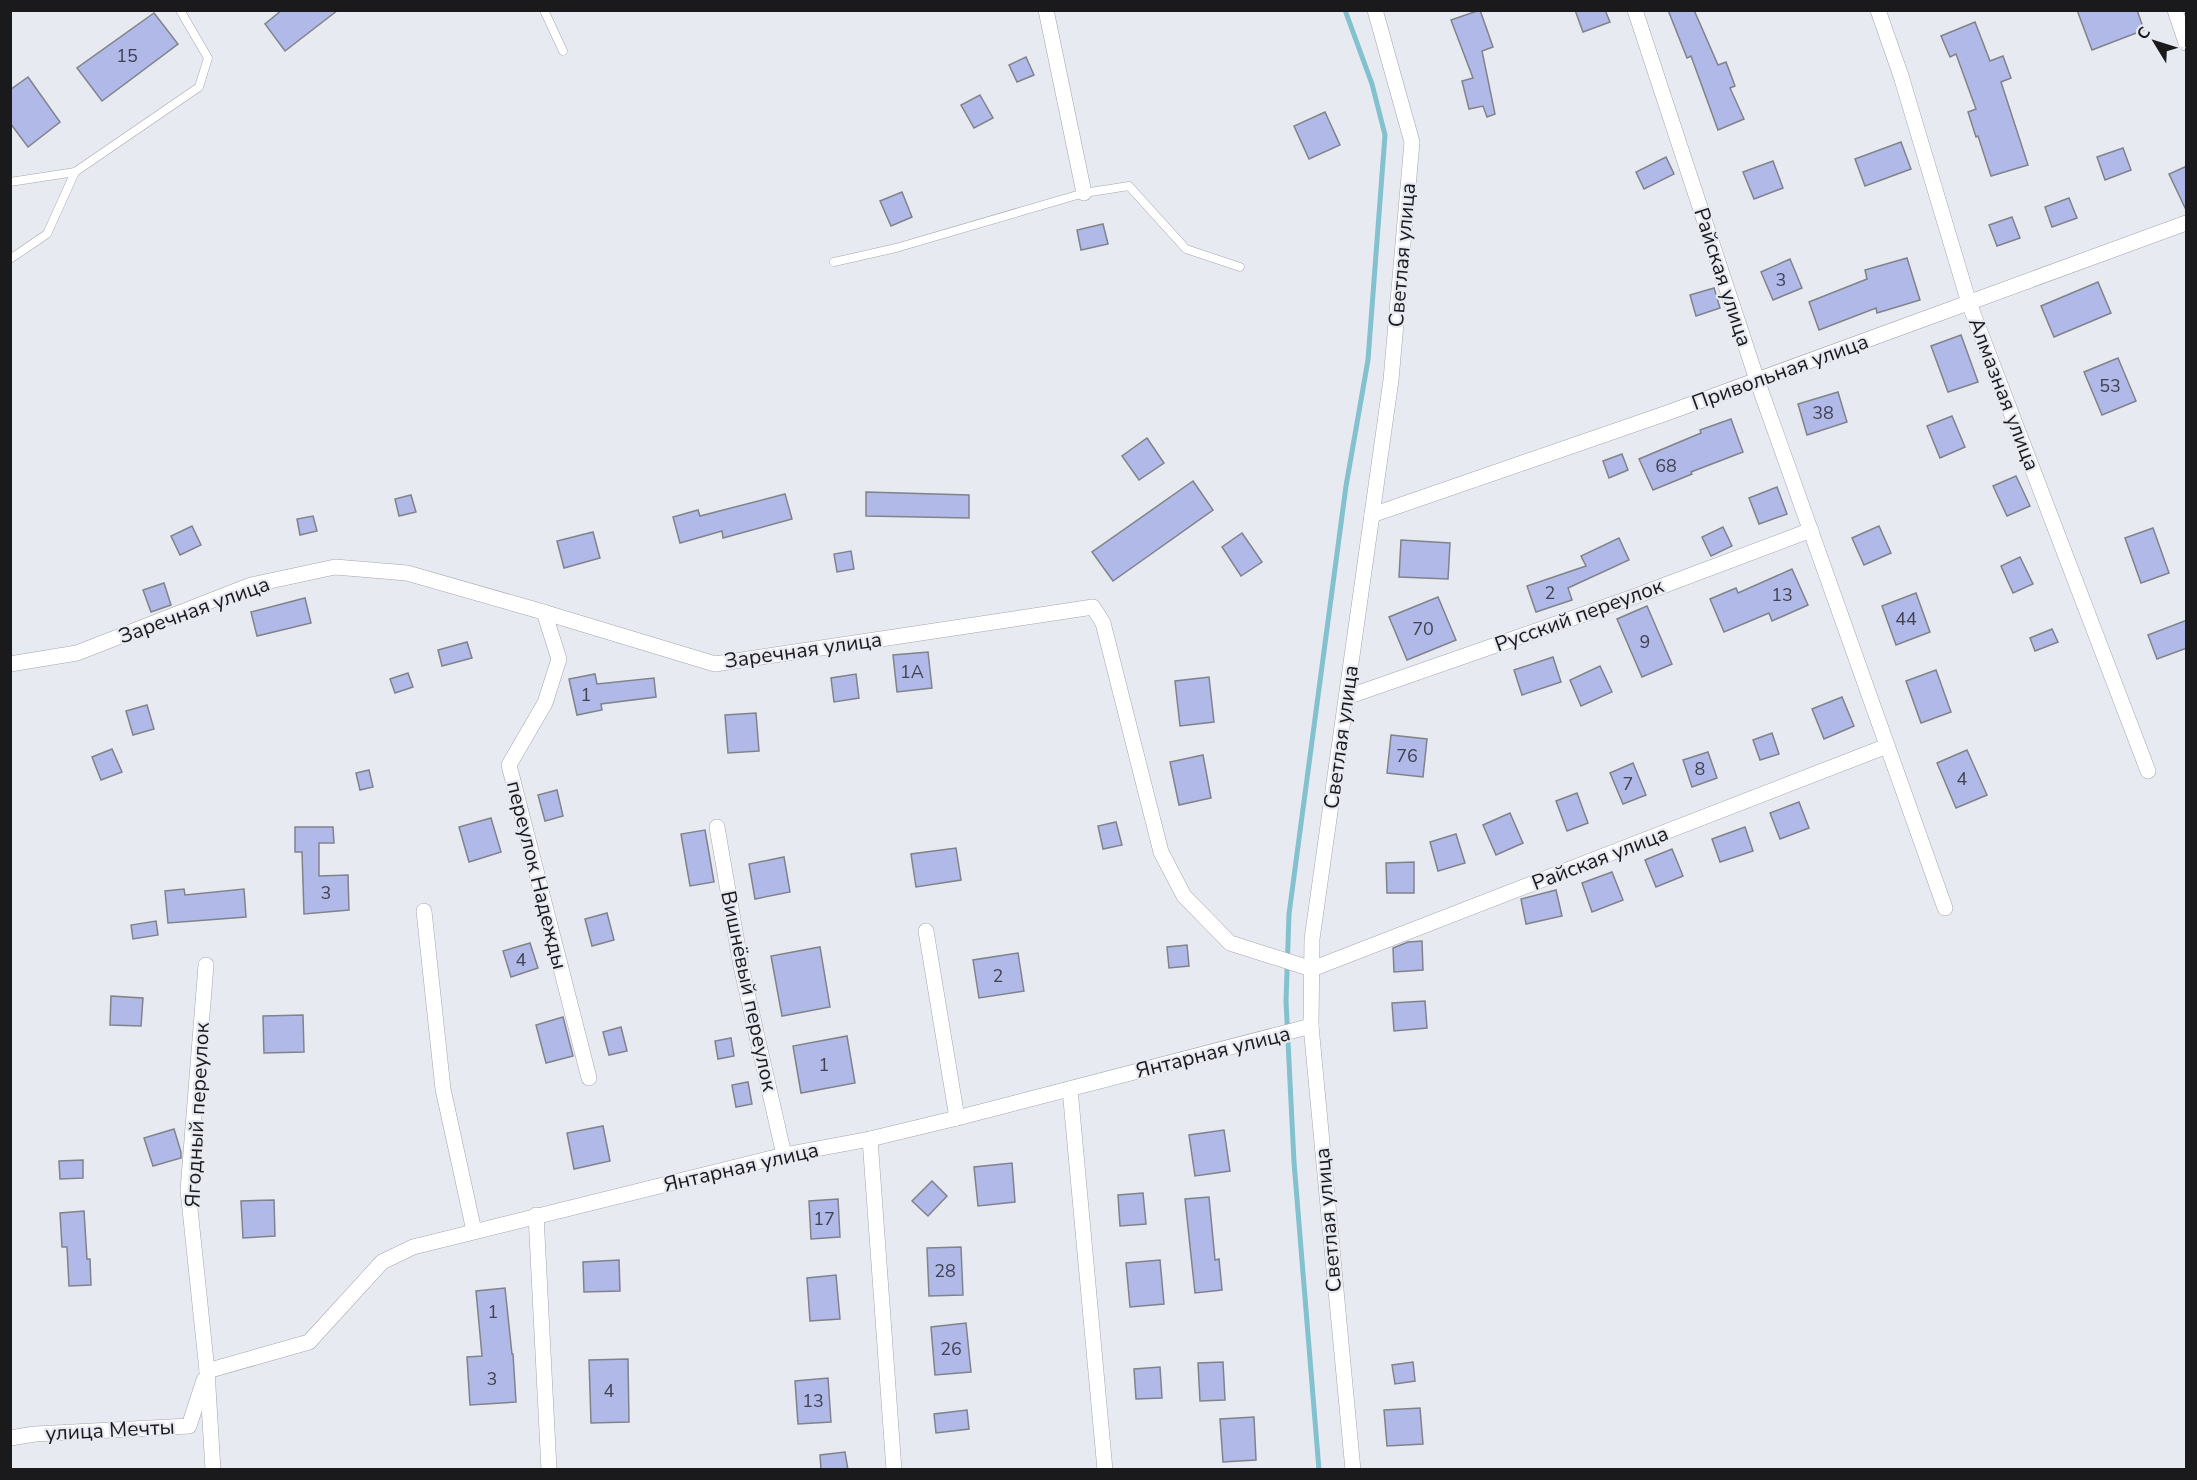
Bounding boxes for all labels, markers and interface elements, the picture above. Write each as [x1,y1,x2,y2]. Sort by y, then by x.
north arrow [2125,12,2185,72]
text: С [2132,22,2156,44]
house number: 15 [116,44,138,68]
street label: Светлая улица [1382,182,1422,328]
street label: Райская улица [1687,204,1759,350]
house number: 3 [1776,268,1786,292]
street label: Алмазная улица [1962,313,2046,475]
street label: Привольная улица [1688,327,1872,417]
house number: 53 [2099,374,2121,398]
house number: 38 [1812,401,1834,425]
house number: 68 [1655,454,1677,478]
street label: Заречная улица [114,570,274,650]
street label: Русский переулок [1491,571,1668,659]
house number: 2 [1545,581,1555,605]
house number: 13 [1771,583,1793,607]
house number: 44 [1895,607,1917,631]
house number: 70 [1412,617,1434,641]
street label: Заречная улица [722,625,884,675]
house number: 9 [1640,630,1650,654]
house number: 1А [900,660,924,684]
street label: Светлая улица [1317,663,1365,811]
house number: 1 [581,683,591,707]
house number: 76 [1396,744,1418,768]
house number: 8 [1695,757,1705,781]
house number: 4 [1957,767,1968,791]
house number: 7 [1623,772,1633,796]
street label: переулок Надежды [500,778,574,972]
street label: Райская улица [1528,819,1672,897]
house number: 3 [321,881,331,905]
street label: Вишнёвый переулок [714,888,784,1095]
house number: 4 [516,948,527,972]
house number: 2 [993,964,1003,988]
street label: Янтарная улица [1133,1019,1293,1085]
street label: Ягодный переулок [178,1021,216,1208]
house number: 1 [819,1053,829,1077]
street label: Янтарная улица [661,1136,821,1198]
street label: Светлая улица [1308,1147,1348,1293]
house number: 17 [813,1207,835,1231]
house number: 28 [934,1259,956,1283]
house number: 1 [488,1300,498,1324]
house number: 26 [940,1337,962,1361]
house number: 3 [487,1367,497,1391]
house number: 4 [604,1379,615,1403]
house number: 13 [802,1389,824,1413]
street label: улица Мечты [45,1413,175,1447]

